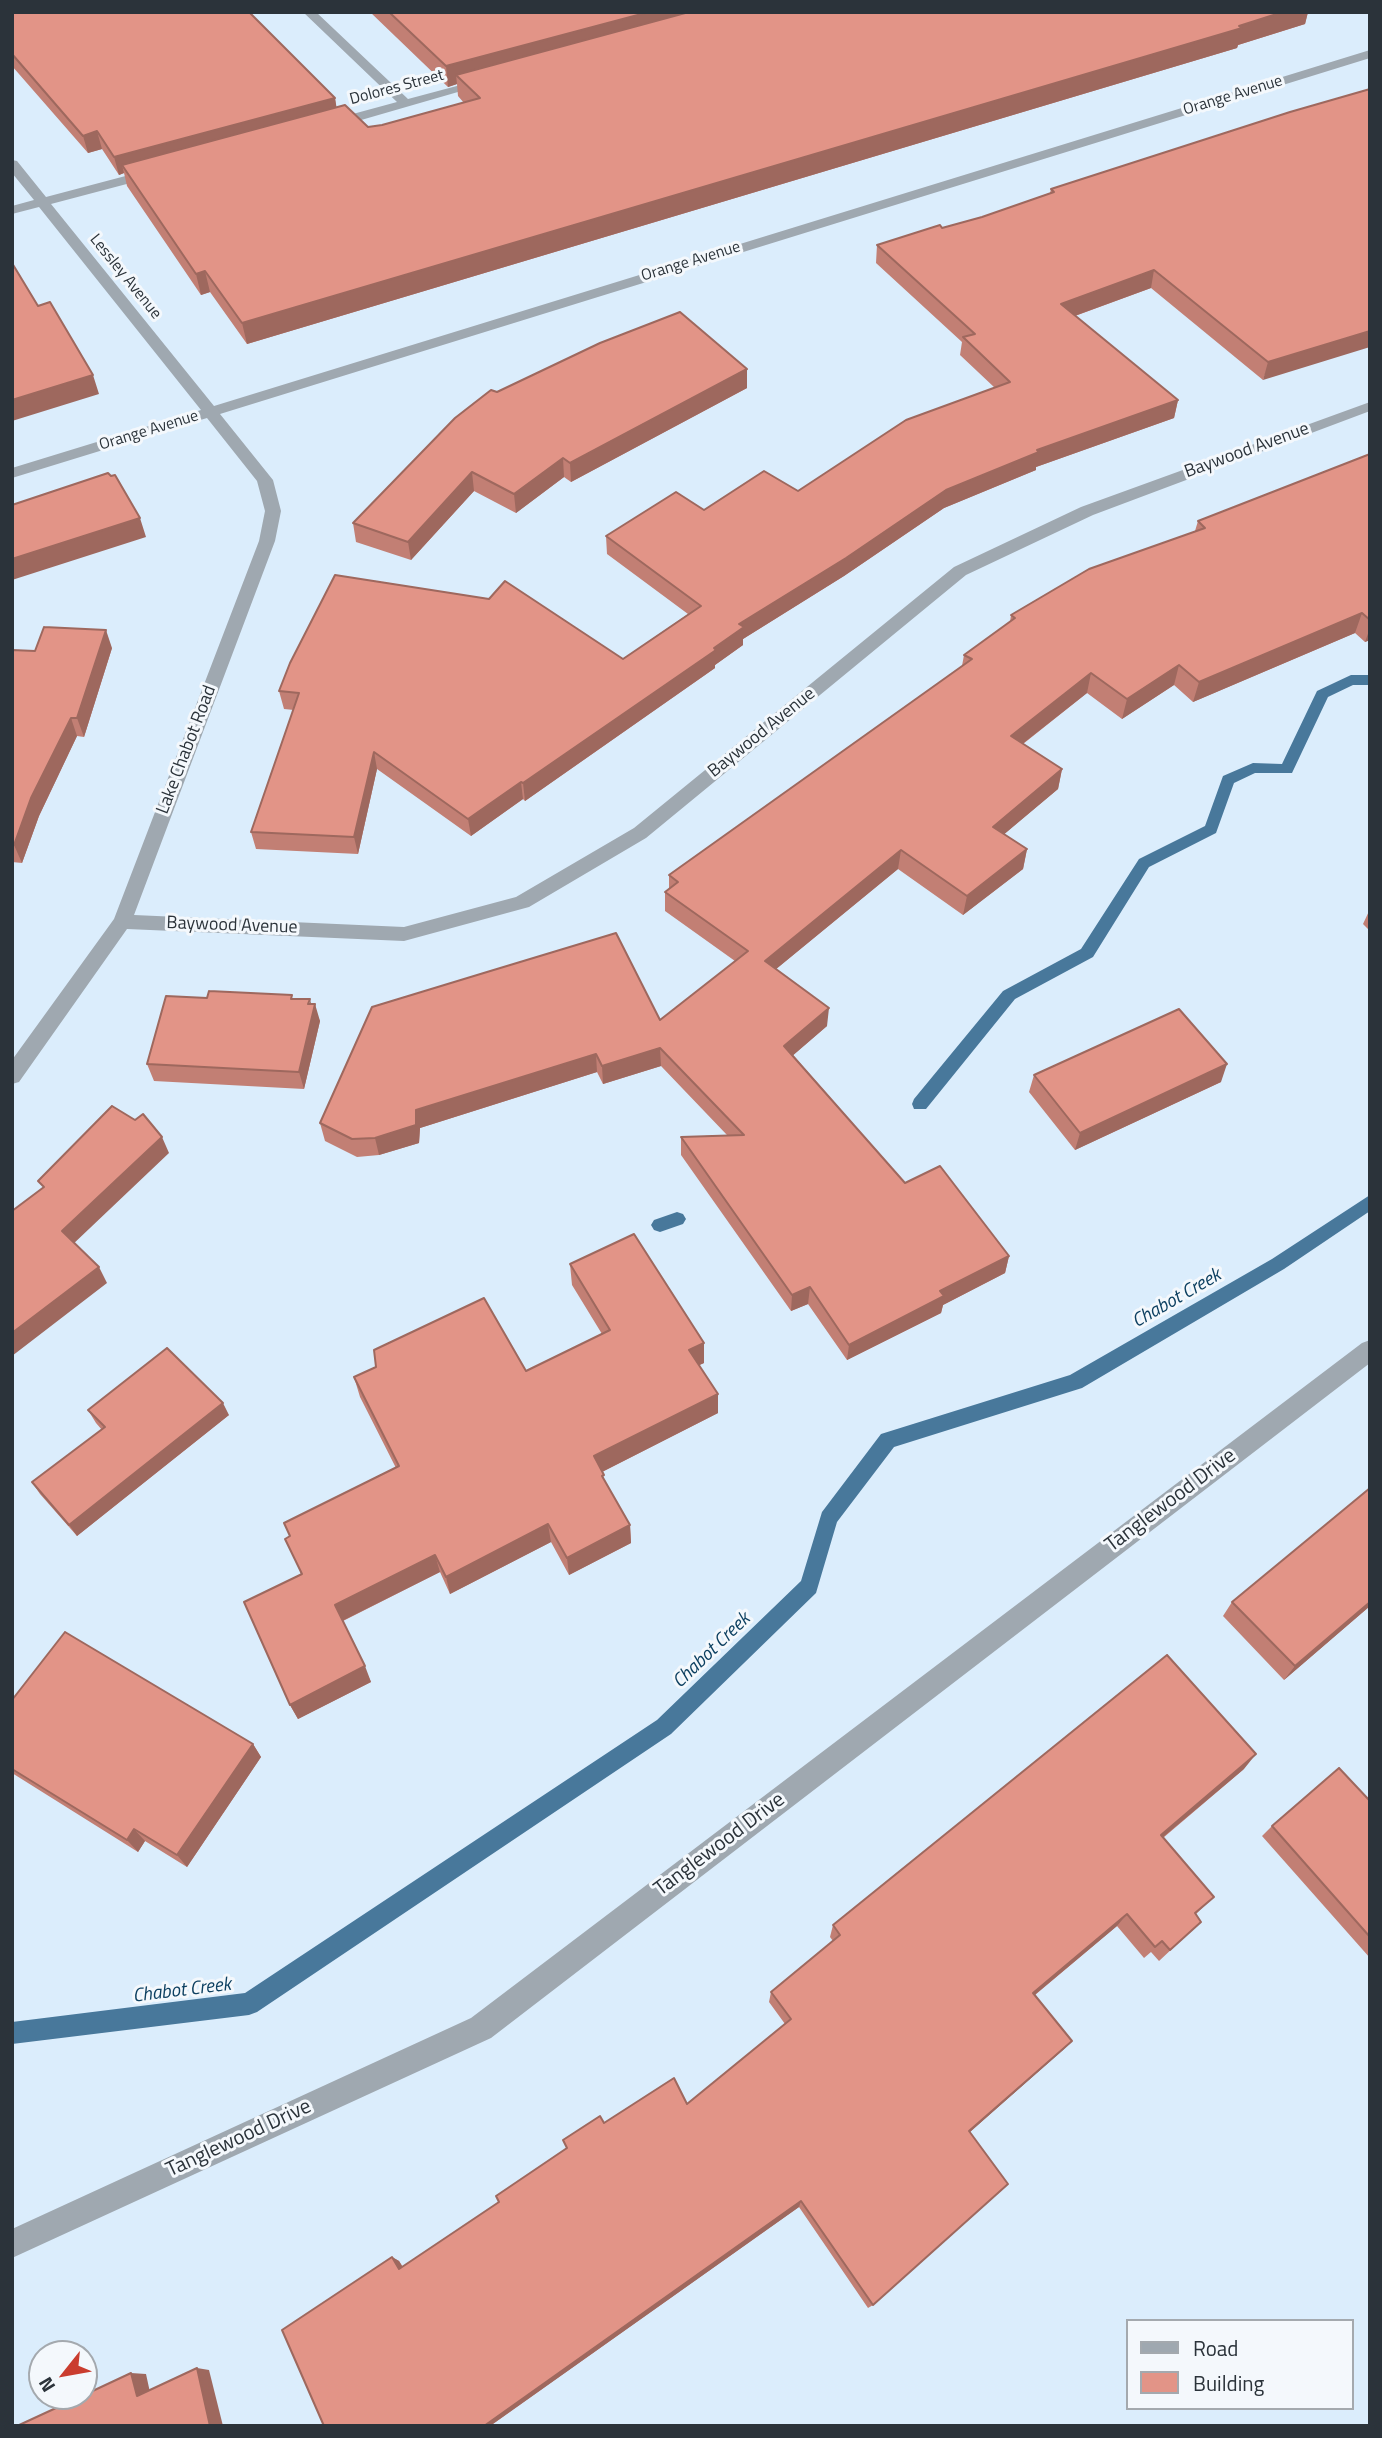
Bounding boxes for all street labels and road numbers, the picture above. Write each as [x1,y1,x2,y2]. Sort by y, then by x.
street label: Dolores Street [348,66,446,110]
street label: Orange Avenue [1181,72,1285,120]
street label: Lessley Avenue [85,231,165,323]
street label: Orange Avenue [639,238,743,286]
street label: Orange Avenue [97,407,201,455]
street label: Baywood Avenue [1182,418,1312,484]
street label: Lake Chabot Road [153,683,221,817]
street label: Baywood Avenue [704,683,820,783]
street label: Baywood Avenue [166,913,298,939]
street label: Tanglewood Drive [1101,1444,1241,1558]
street label: Tanglewood Drive [650,1788,790,1902]
street label: Tanglewood Drive [163,2094,315,2184]

